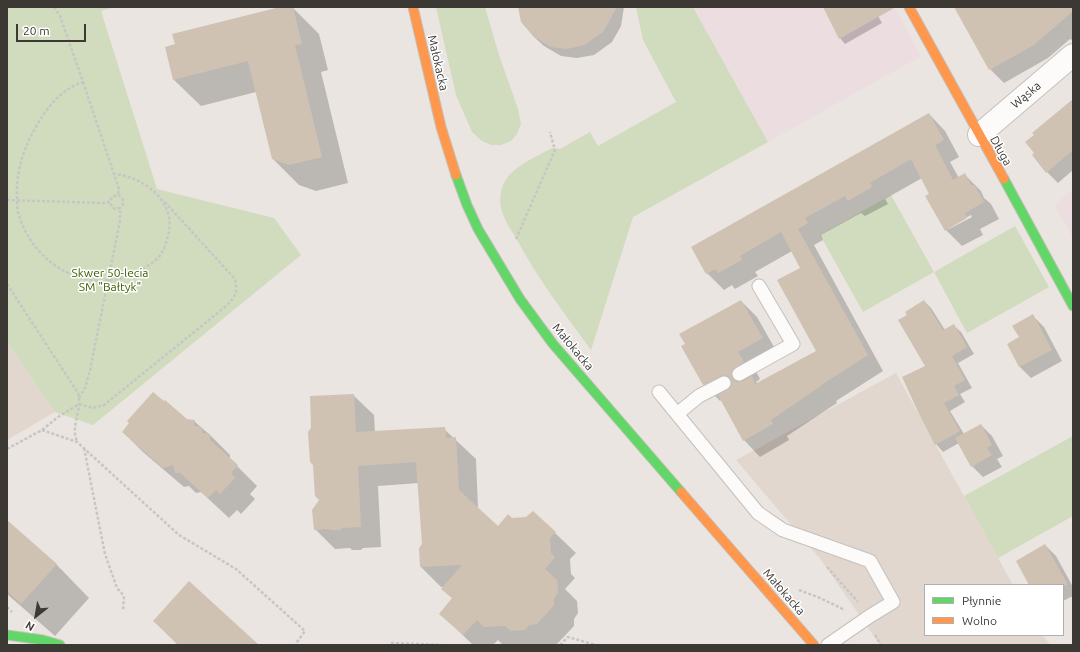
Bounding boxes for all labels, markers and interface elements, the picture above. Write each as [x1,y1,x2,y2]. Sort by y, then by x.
scale bar [18,16,88,42]
text: 20 m [23,24,50,37]
street label: Małokacka [425,34,451,92]
street label: Wąska [1008,78,1044,112]
street label: Długa [987,134,1015,168]
park label: Skwer 50-lecia SM "Bałtyk" [71,266,149,294]
street label: Małokacka [549,321,597,373]
street label: Małokacka [760,566,808,618]
legend [924,584,1064,636]
text: Płynnie [962,594,1001,607]
north arrow [16,596,56,636]
text: Wolno [962,614,997,627]
text: N [23,619,36,634]

